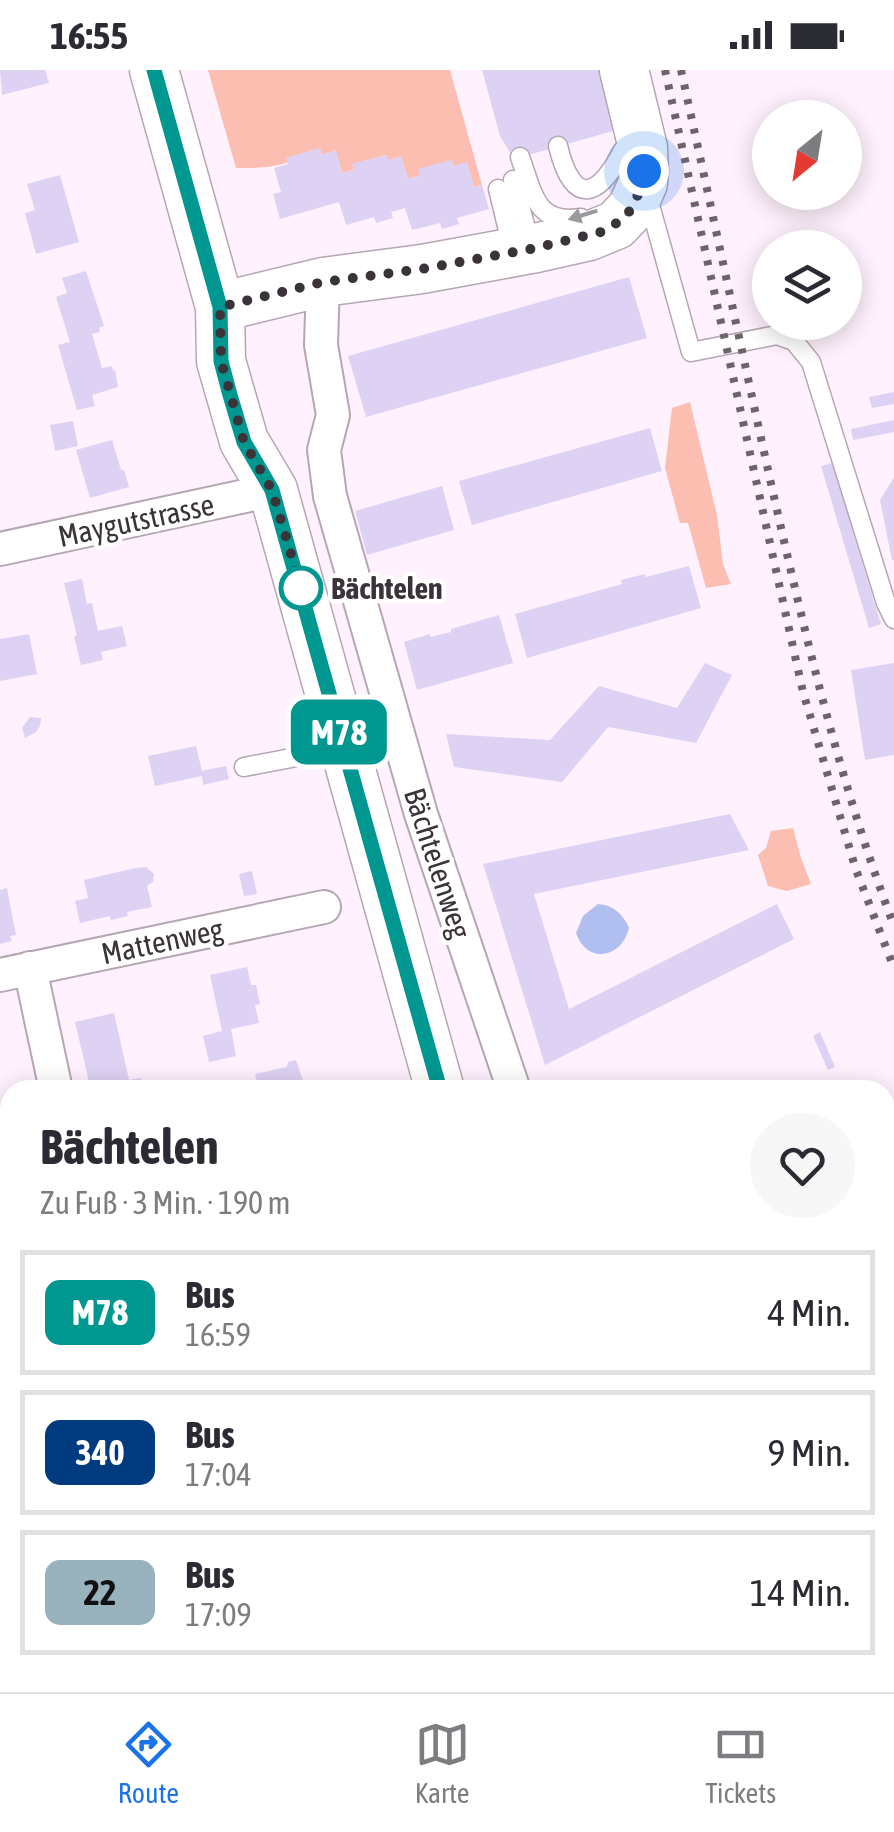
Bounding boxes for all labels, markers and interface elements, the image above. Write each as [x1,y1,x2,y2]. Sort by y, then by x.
text: 16:55 [50,14,128,57]
north arrow [752,100,862,210]
map controls [752,100,862,340]
your location [619,146,669,196]
one-way arrow [568,208,598,223]
button: layers [752,230,862,340]
street label: Maygutstrasse [55,487,217,553]
marker: Bächtelen [280,567,322,609]
place label: Bächtelen [331,571,443,605]
line badge: M78 [282,700,396,764]
text: M78 [311,712,367,752]
street label: Bächtelenweg [398,784,478,942]
street label: Mattenweg [98,912,226,970]
button: heart [750,1113,855,1218]
text: Bächtelen [40,1119,219,1174]
text: Zu Fuß · 3 Min. · 190 m [40,1184,291,1221]
text: Bus [185,1273,235,1316]
text: 4 Min. [768,1291,850,1334]
text: M78 [72,1292,128,1332]
text: 16:59 [185,1316,251,1353]
text: Bus [185,1413,235,1456]
text: 9 Min. [768,1431,850,1474]
text: 340 [75,1432,125,1472]
text: 17:04 [185,1456,252,1493]
text: Bus [185,1553,235,1596]
text: 14 Min. [750,1571,850,1614]
text: 22 [84,1572,116,1612]
text: 17:09 [185,1596,252,1633]
tab: Route [118,1717,179,1809]
tab: Karte [415,1717,470,1809]
tab: Tickets [705,1717,776,1809]

